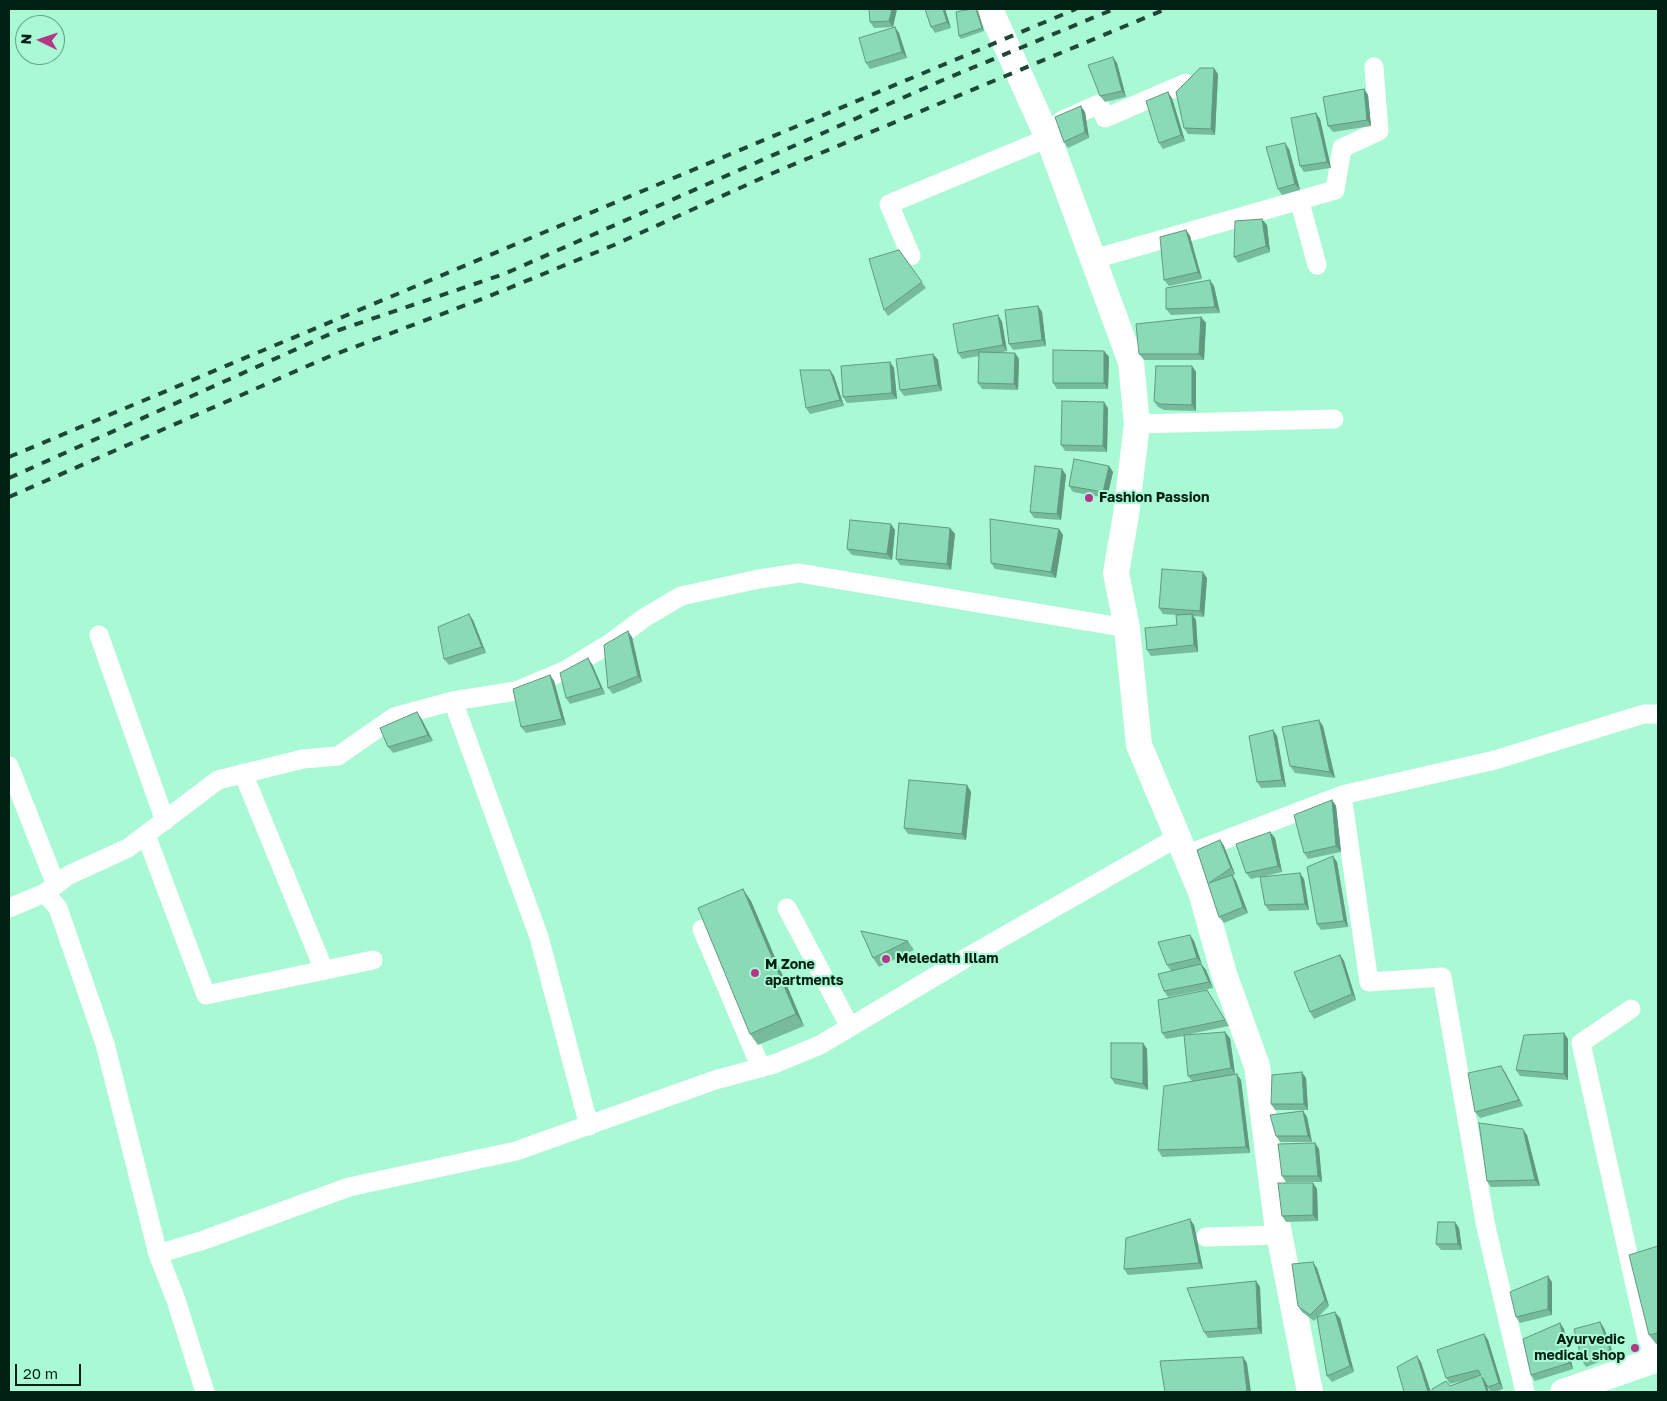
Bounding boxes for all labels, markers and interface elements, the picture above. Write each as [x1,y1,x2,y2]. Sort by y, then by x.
north arrow [15,15,65,65]
text: N [17,33,34,45]
place label: Fashion Passion [1099,490,1209,506]
marker: Fashion Passion [1083,492,1095,504]
place label: Meledath Illam [896,951,998,967]
marker: Meledath Illam [880,953,892,965]
place label: M Zone apartments [765,957,844,990]
marker: M Zone apartments [749,967,761,979]
place label: Ayurvedic medical shop [1534,1332,1625,1364]
marker: Ayurvedic medical shop [1629,1342,1641,1354]
scale bar [18,1354,84,1386]
text: 20 m [23,1364,58,1382]

